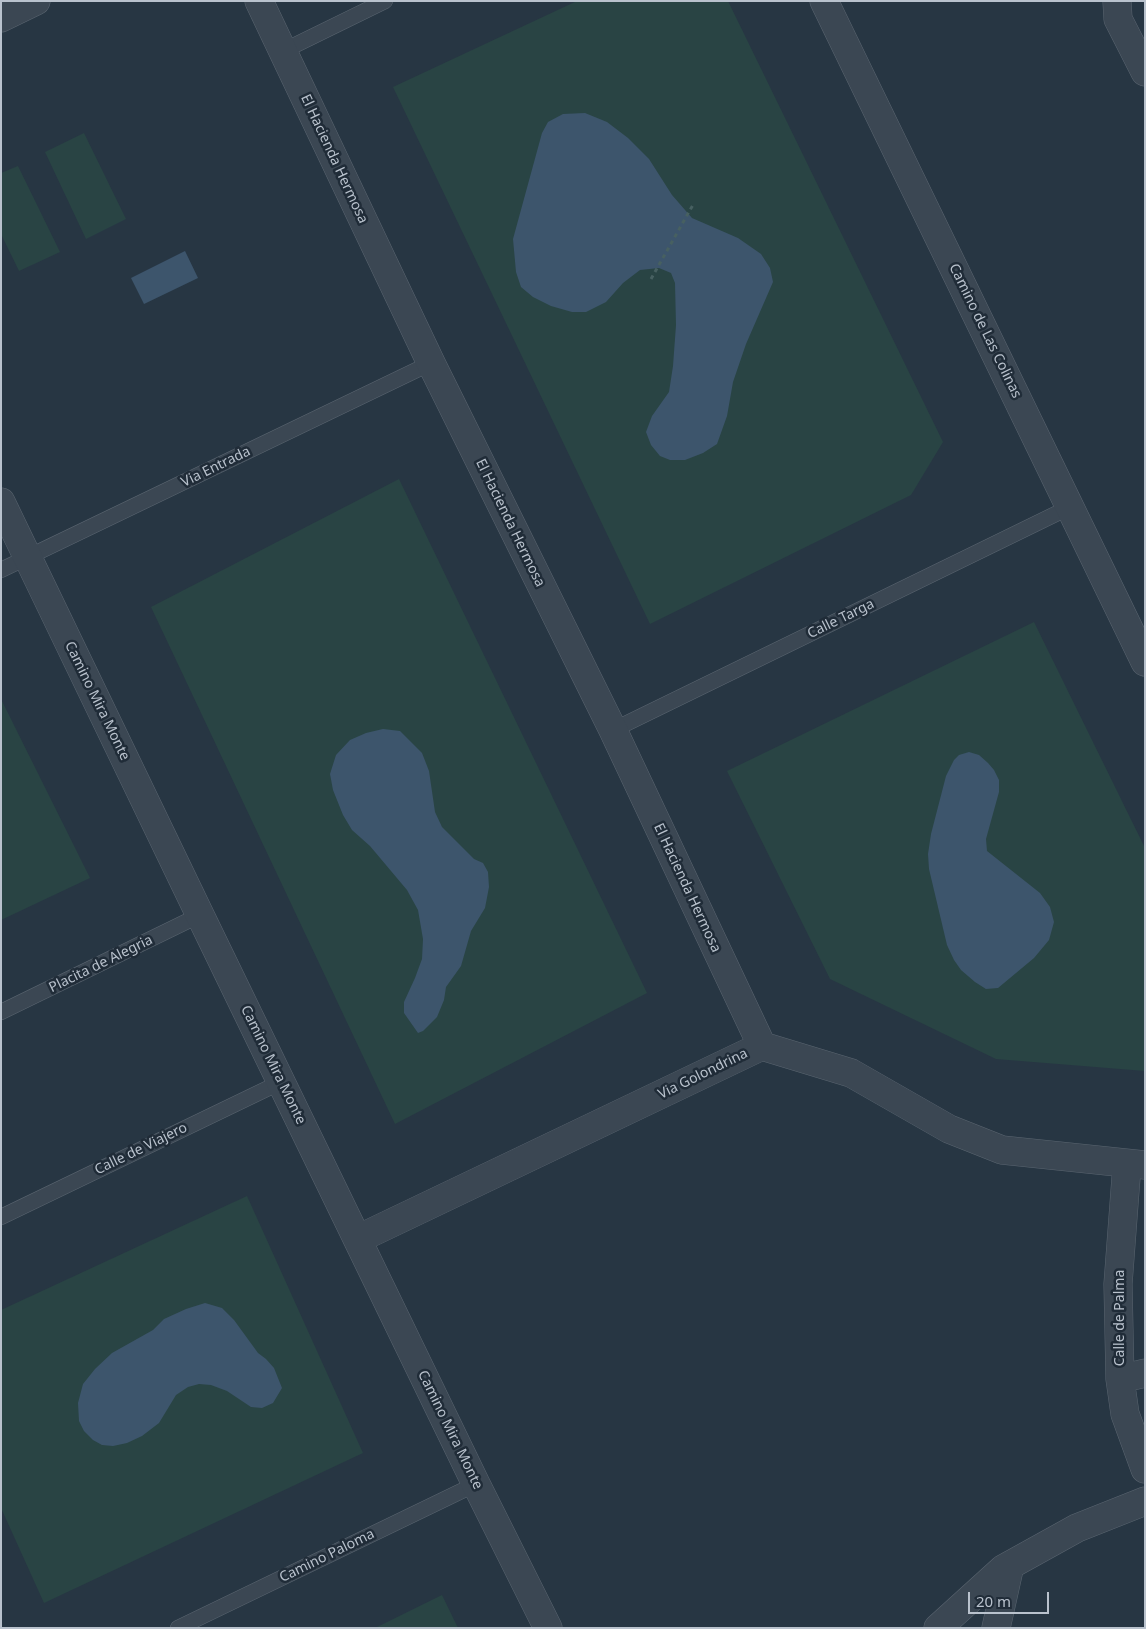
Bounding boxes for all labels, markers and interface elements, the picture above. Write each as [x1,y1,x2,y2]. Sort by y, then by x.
street label: El Hacienda Hermosa [297,92,371,226]
street label: Camino de Las Colinas [945,261,1025,401]
street label: Via Entrada [179,443,253,491]
street label: El Hacienda Hermosa [472,456,548,590]
street label: Calle Targa [805,596,877,642]
street label: Camino Mira Monte [61,639,133,763]
street label: El Hacienda Hermosa [650,821,724,955]
street label: Placita de Alegria [46,932,156,996]
street label: Camino Mira Monte [237,1003,309,1127]
street label: Via Golondrina [656,1045,750,1103]
street label: Calle de Viajero [92,1119,190,1179]
street label: Calle de Palma [1112,1270,1128,1366]
street label: Camino Mira Monte [414,1368,486,1492]
street label: Camino Paloma [277,1526,377,1586]
scale bar [971,1582,1052,1614]
text: 20 m [976,1591,1011,1611]

